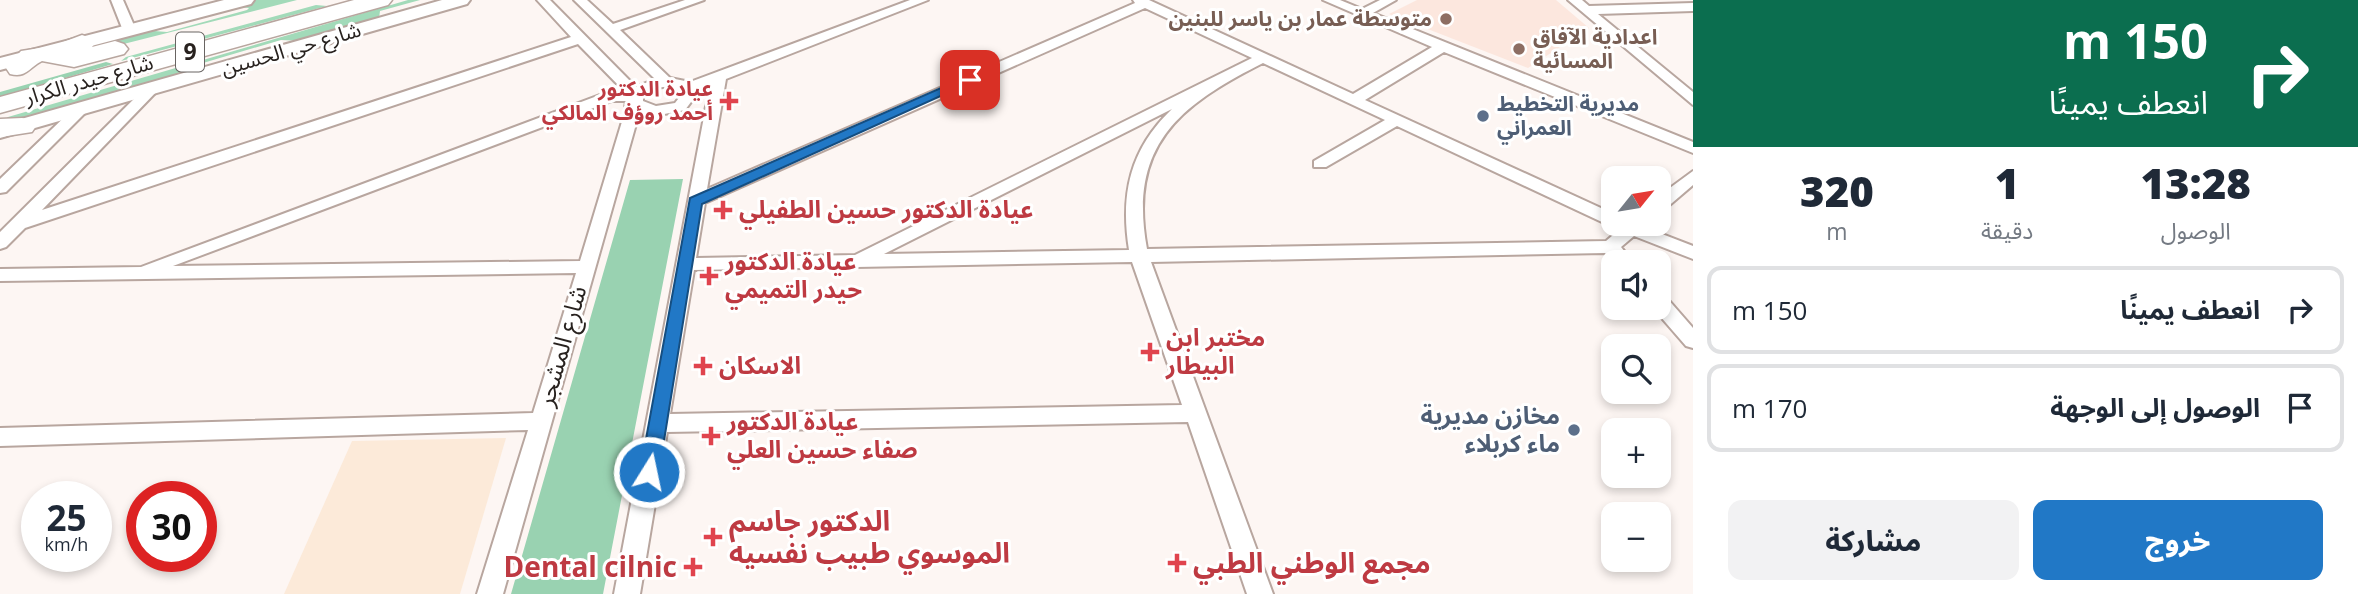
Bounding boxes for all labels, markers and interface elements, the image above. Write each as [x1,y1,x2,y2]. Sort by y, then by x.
place label: متوسطة عمار بن ياسر للبنين [1168,4,1432,32]
text: 150 m [2063,7,2208,73]
marker: متوسطة عمار بن ياسر للبنين [1438,11,1454,27]
street label: شارع حي الحسين [217,15,365,84]
place label: اعدادية الآفاق المسائية [1533,22,1657,74]
icon: right [2232,28,2323,119]
road number: 9 [176,32,204,72]
marker: اعدادية الآفاق المسائية [1511,41,1527,57]
street label: شارع حيدر الكرار [20,47,157,113]
pin [940,50,1000,110]
icon: arrive [951,61,989,99]
place label: عيادة الدكتور أحمد روؤف المالكي [542,74,713,130]
text: انعطف يمينًا [2049,80,2208,123]
place label: مديرية التخطيط العمراني [1497,89,1639,145]
marker: عيادة الدكتور أحمد روؤف المالكي [719,91,739,111]
marker: مديرية التخطيط العمراني [1475,108,1491,124]
text: 1 [1995,154,2019,211]
text: 13:28 [2140,154,2251,211]
text: 320 [1800,162,1874,219]
north arrow [1601,166,1671,236]
map controls [1601,166,1671,572]
place label: عيادة الدكتور حسين الطفيلي [739,192,1033,230]
marker: عيادة الدكتور حسين الطفيلي [713,200,733,220]
text: دقيقة [1981,214,2033,246]
text: الوصول [2161,214,2231,246]
text: m [1826,215,1848,247]
place label: عيادة الدكتور حيدر التميمي [724,244,862,310]
button: sound [1601,250,1671,320]
marker: عيادة الدكتور حيدر التميمي [699,266,719,286]
street label: شارع المشجر [527,281,595,411]
text: انعطف يمينًا [2120,291,2260,327]
icon: right [2281,291,2319,329]
text: 150 m [1732,292,1807,328]
place label: مختبر ابن البيطار [1165,320,1265,381]
button: search [1601,334,1671,404]
marker: مختبر ابن البيطار [1140,342,1160,362]
place label: الاسكان [719,348,801,381]
marker: الاسكان [693,356,713,376]
text: الوصول إلى الوجهة [2050,389,2260,425]
icon: arrive [2281,389,2319,427]
text: 170 m [1732,390,1807,426]
place label: مخازن مديرية ماء كربلاء [1421,398,1560,459]
place label: عيادة الدكتور صفاء حسين العلي [726,404,918,470]
button: + [1601,418,1671,488]
marker: مخازن مديرية ماء كربلاء [1566,422,1582,438]
marker: عيادة الدكتور صفاء حسين العلي [701,426,721,446]
position arrow [612,435,686,509]
speed limit sign: 30 [126,481,217,572]
text: 25 [46,494,87,541]
button: مشاركة [1728,500,2019,580]
button: خروج [2033,500,2323,580]
place label: الدكتور جاسم الموسوي طبيب نفسيه [729,501,1010,575]
button: − [1601,502,1671,572]
marker: الدكتور جاسم الموسوي طبيب نفسيه [703,527,723,547]
text: km/h [45,532,88,556]
place label: مجمع الوطني الطبي [1193,543,1430,585]
place label: Dental cilnic [504,547,677,585]
marker: مجمع الوطني الطبي [1167,553,1187,573]
marker: Dental cilnic [683,557,703,577]

